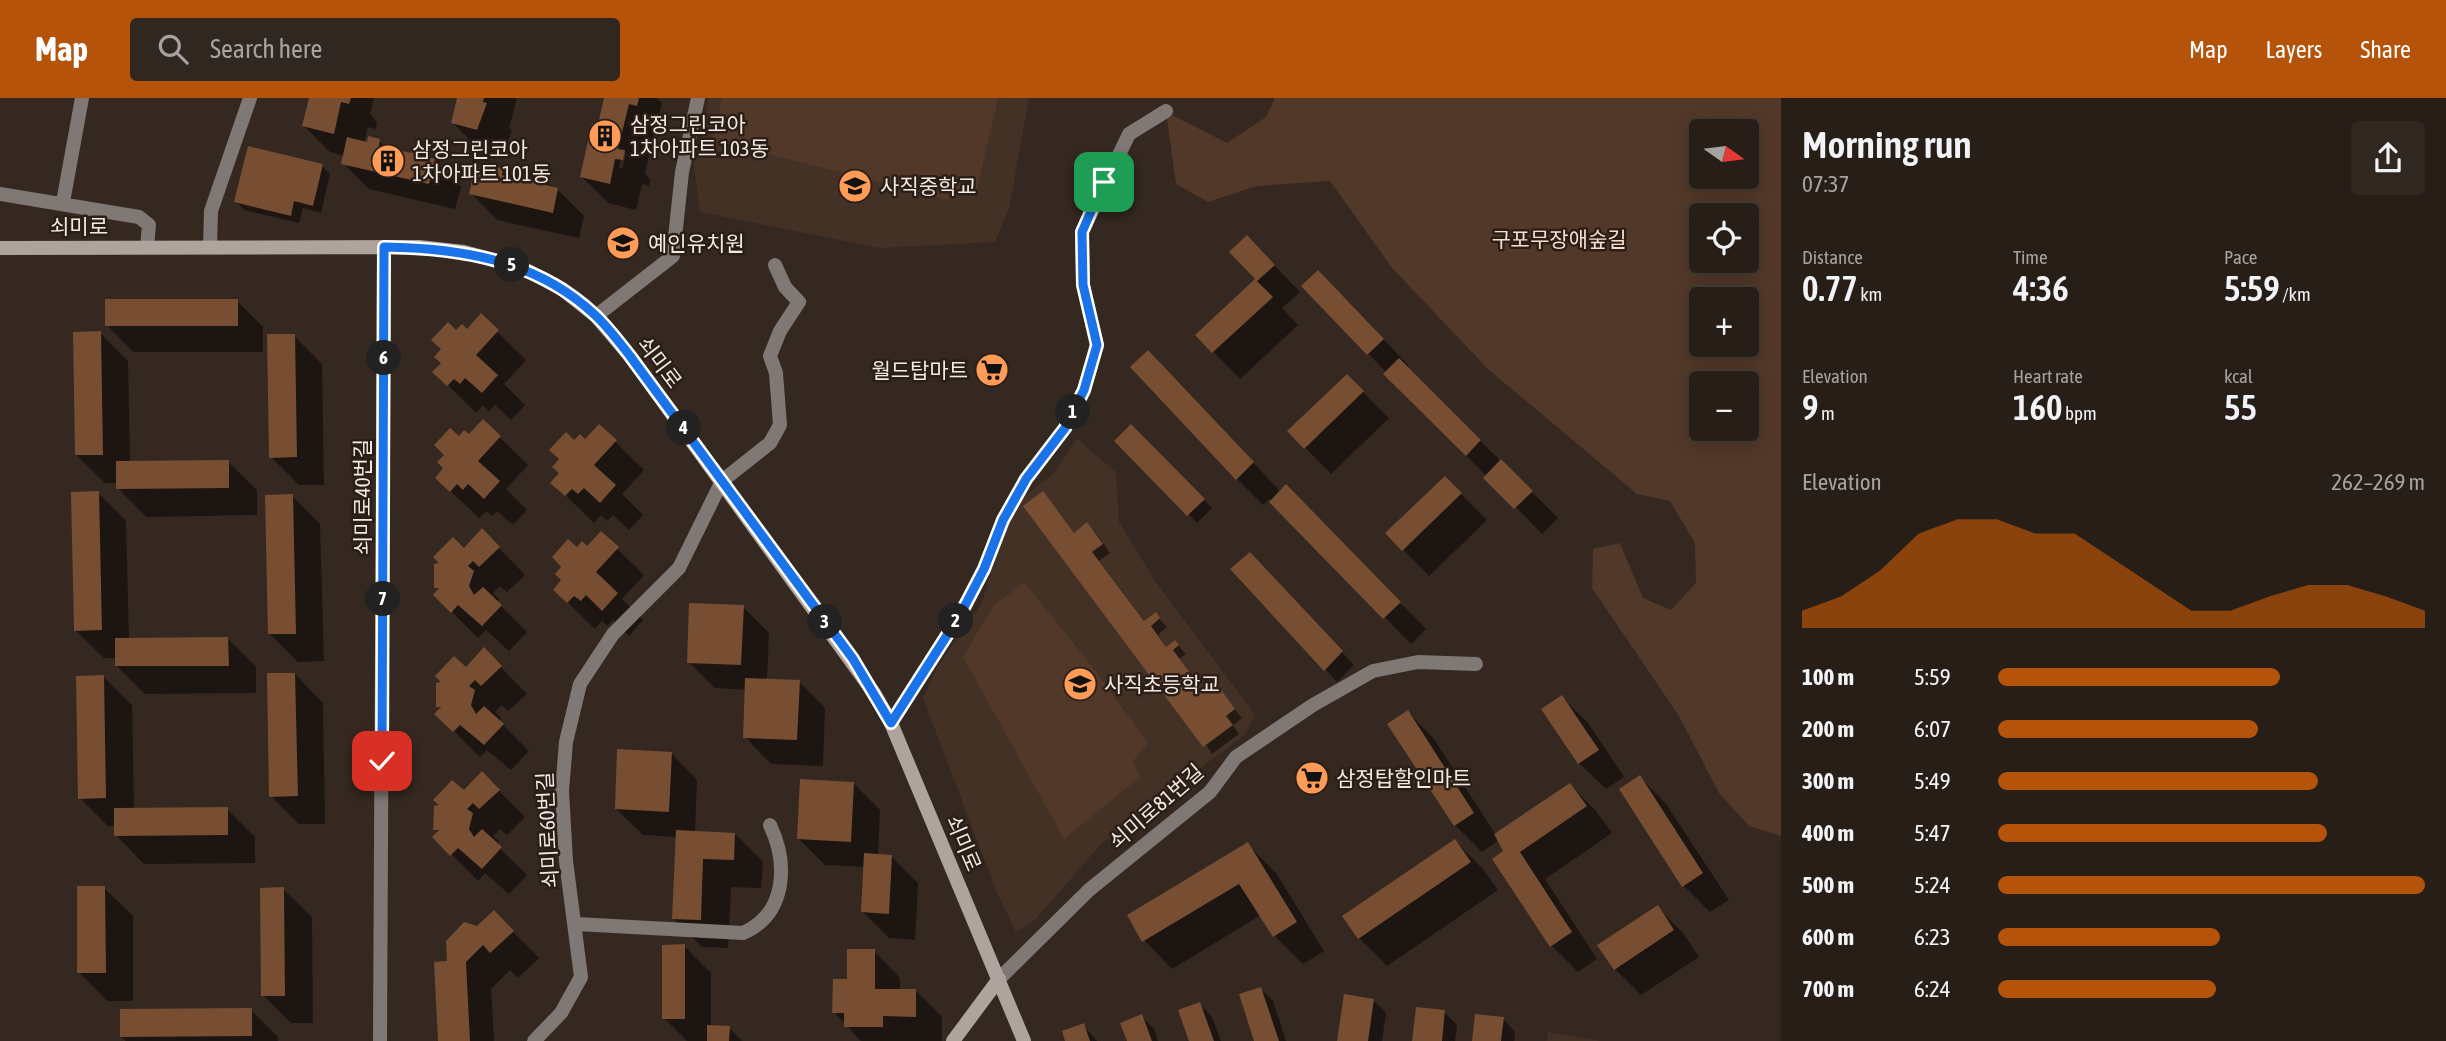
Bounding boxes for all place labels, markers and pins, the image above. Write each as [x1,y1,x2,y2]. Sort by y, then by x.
place label: 삼정그린코아 1차아파트 103동 [630,112,769,160]
building icon: 삼정그린코아 1차아파트 103동 [586,117,624,155]
place label: 삼정그린코아 1차아파트 101동 [412,137,551,185]
building icon: 삼정그린코아 1차아파트 101동 [369,142,407,180]
pin [1074,152,1134,212]
school or university icon: 사직중학교 [836,167,874,205]
place label: 사직중학교 [880,174,977,198]
school or university icon: 예인유치원 [604,224,642,262]
place label: 예인유치원 [648,231,745,255]
pin: 5 [494,248,530,282]
pin: 6 [366,341,402,376]
supermarket icon: 월드탑마트 [973,351,1011,389]
place label: 월드탑마트 [871,358,968,382]
pin: 1 [1056,394,1090,430]
pin: 4 [666,410,702,446]
pin: 7 [366,582,400,616]
pin: 2 [939,603,974,638]
pin: 3 [808,604,842,640]
school or university icon: 사직초등학교 [1061,665,1099,703]
place label: 사직초등학교 [1104,672,1220,696]
pin [352,731,412,791]
supermarket icon: 삼정탑할인마트 [1293,759,1331,797]
place label: 삼정탑할인마트 [1336,766,1471,790]

